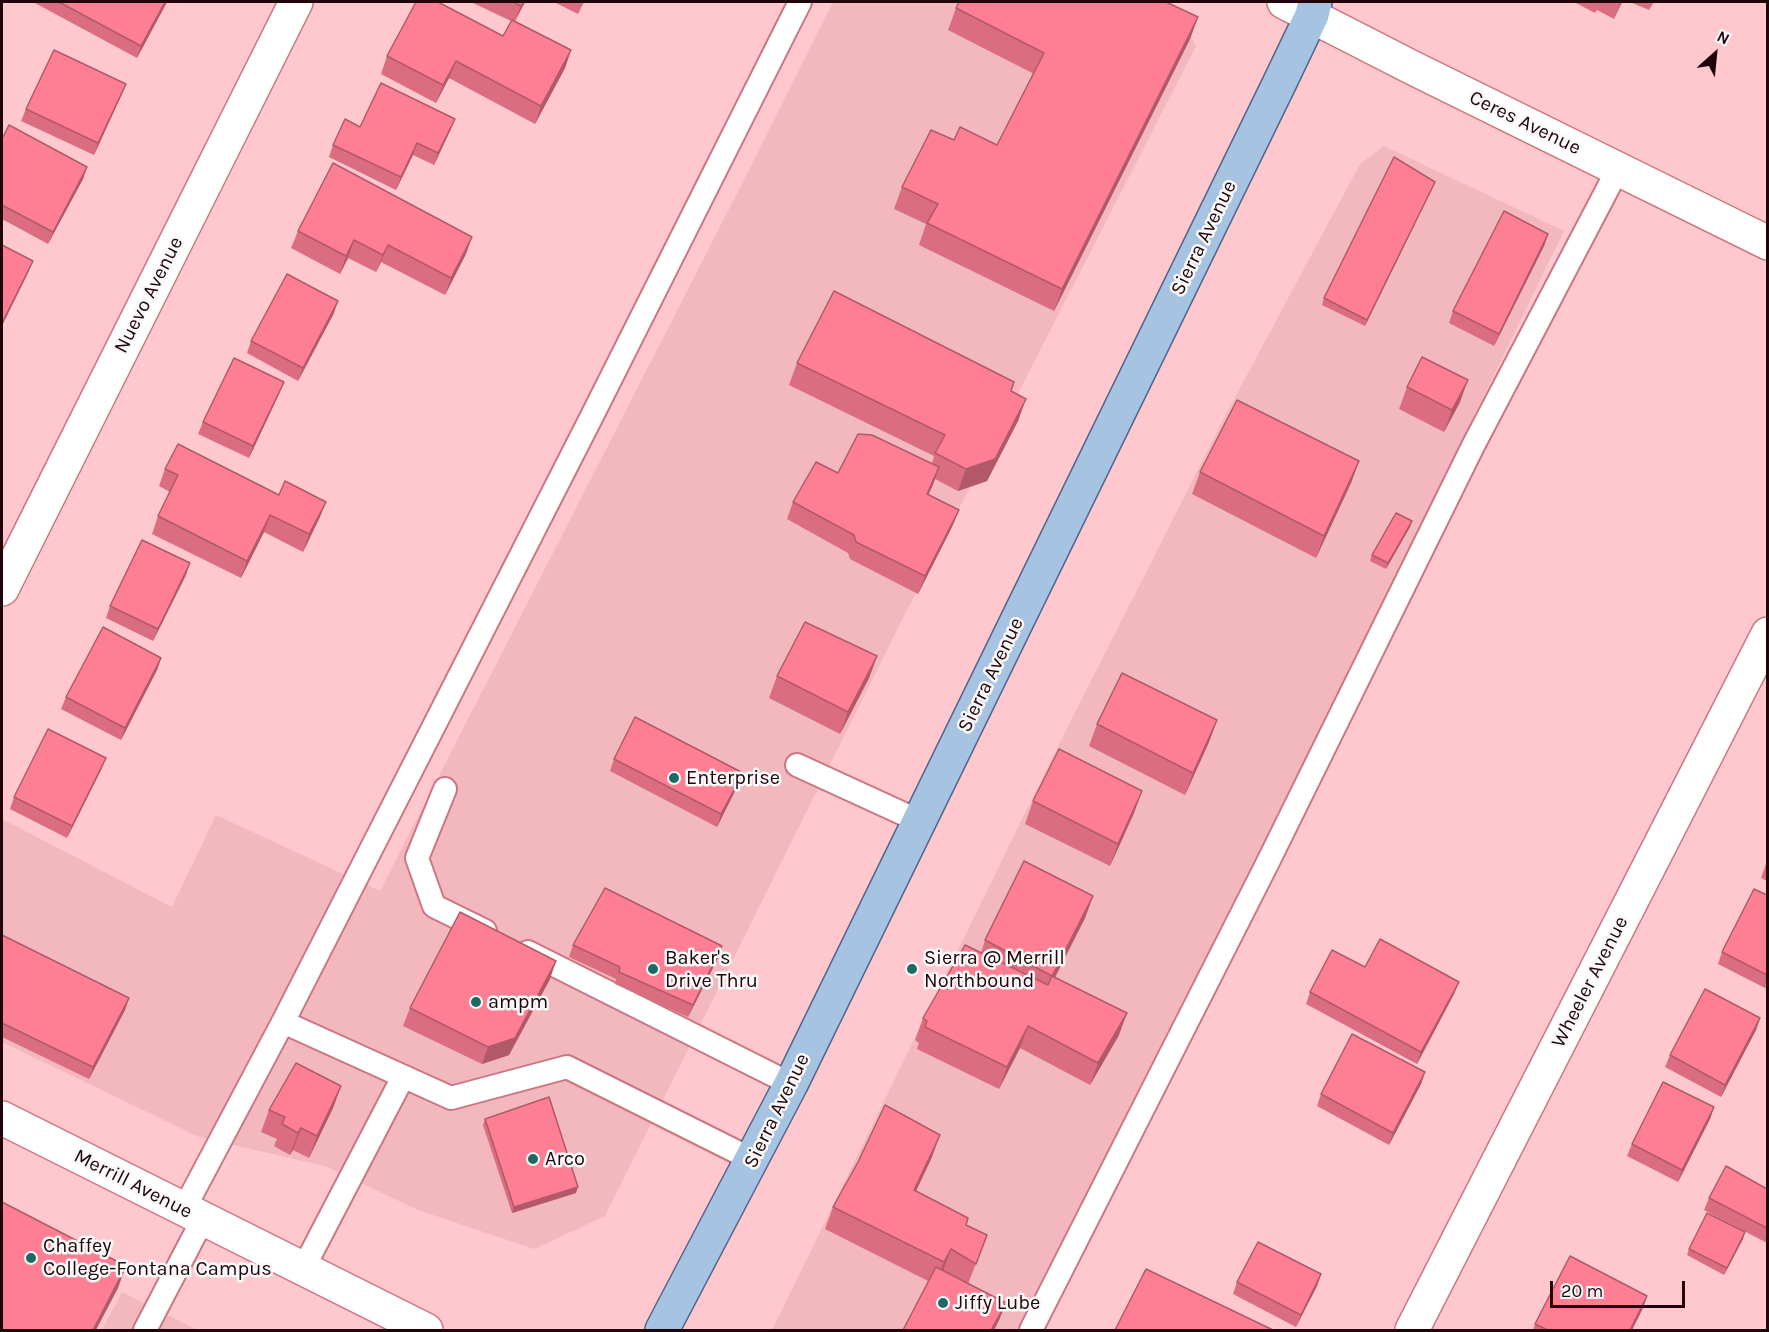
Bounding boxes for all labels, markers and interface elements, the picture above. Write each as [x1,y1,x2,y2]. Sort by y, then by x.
north arrow [1685,24,1745,84]
text: N [1714,26,1733,49]
street label: Ceres Avenue [1465,86,1585,160]
street label: Sierra Avenue [1166,177,1242,299]
street label: Nuevo Avenue [109,233,189,357]
street label: Sierra Avenue [953,614,1029,736]
place label: Enterprise [686,766,780,790]
marker: Enterprise [667,771,681,785]
street label: Wheeler Avenue [1547,912,1633,1052]
place label: Baker's Drive Thru [665,946,758,993]
place label: Sierra @ Merrill Northbound [924,946,1065,993]
marker: Baker's Drive Thru [646,962,660,976]
marker: Sierra @ Merrill Northbound [905,962,919,976]
place label: ampm [488,990,548,1014]
marker: ampm [469,995,483,1009]
street label: Sierra Avenue [739,1050,815,1172]
street label: Merrill Avenue [70,1144,196,1224]
place label: Arco [545,1147,585,1171]
marker: Arco [526,1152,540,1166]
place label: Chaffey College-Fontana Campus [43,1234,272,1281]
marker: Chaffey College-Fontana Campus [24,1251,38,1265]
scale bar [1553,1269,1688,1307]
text: 20 m [1561,1280,1603,1302]
place label: Jiffy Lube [955,1291,1040,1315]
marker: Jiffy Lube [936,1296,950,1310]

